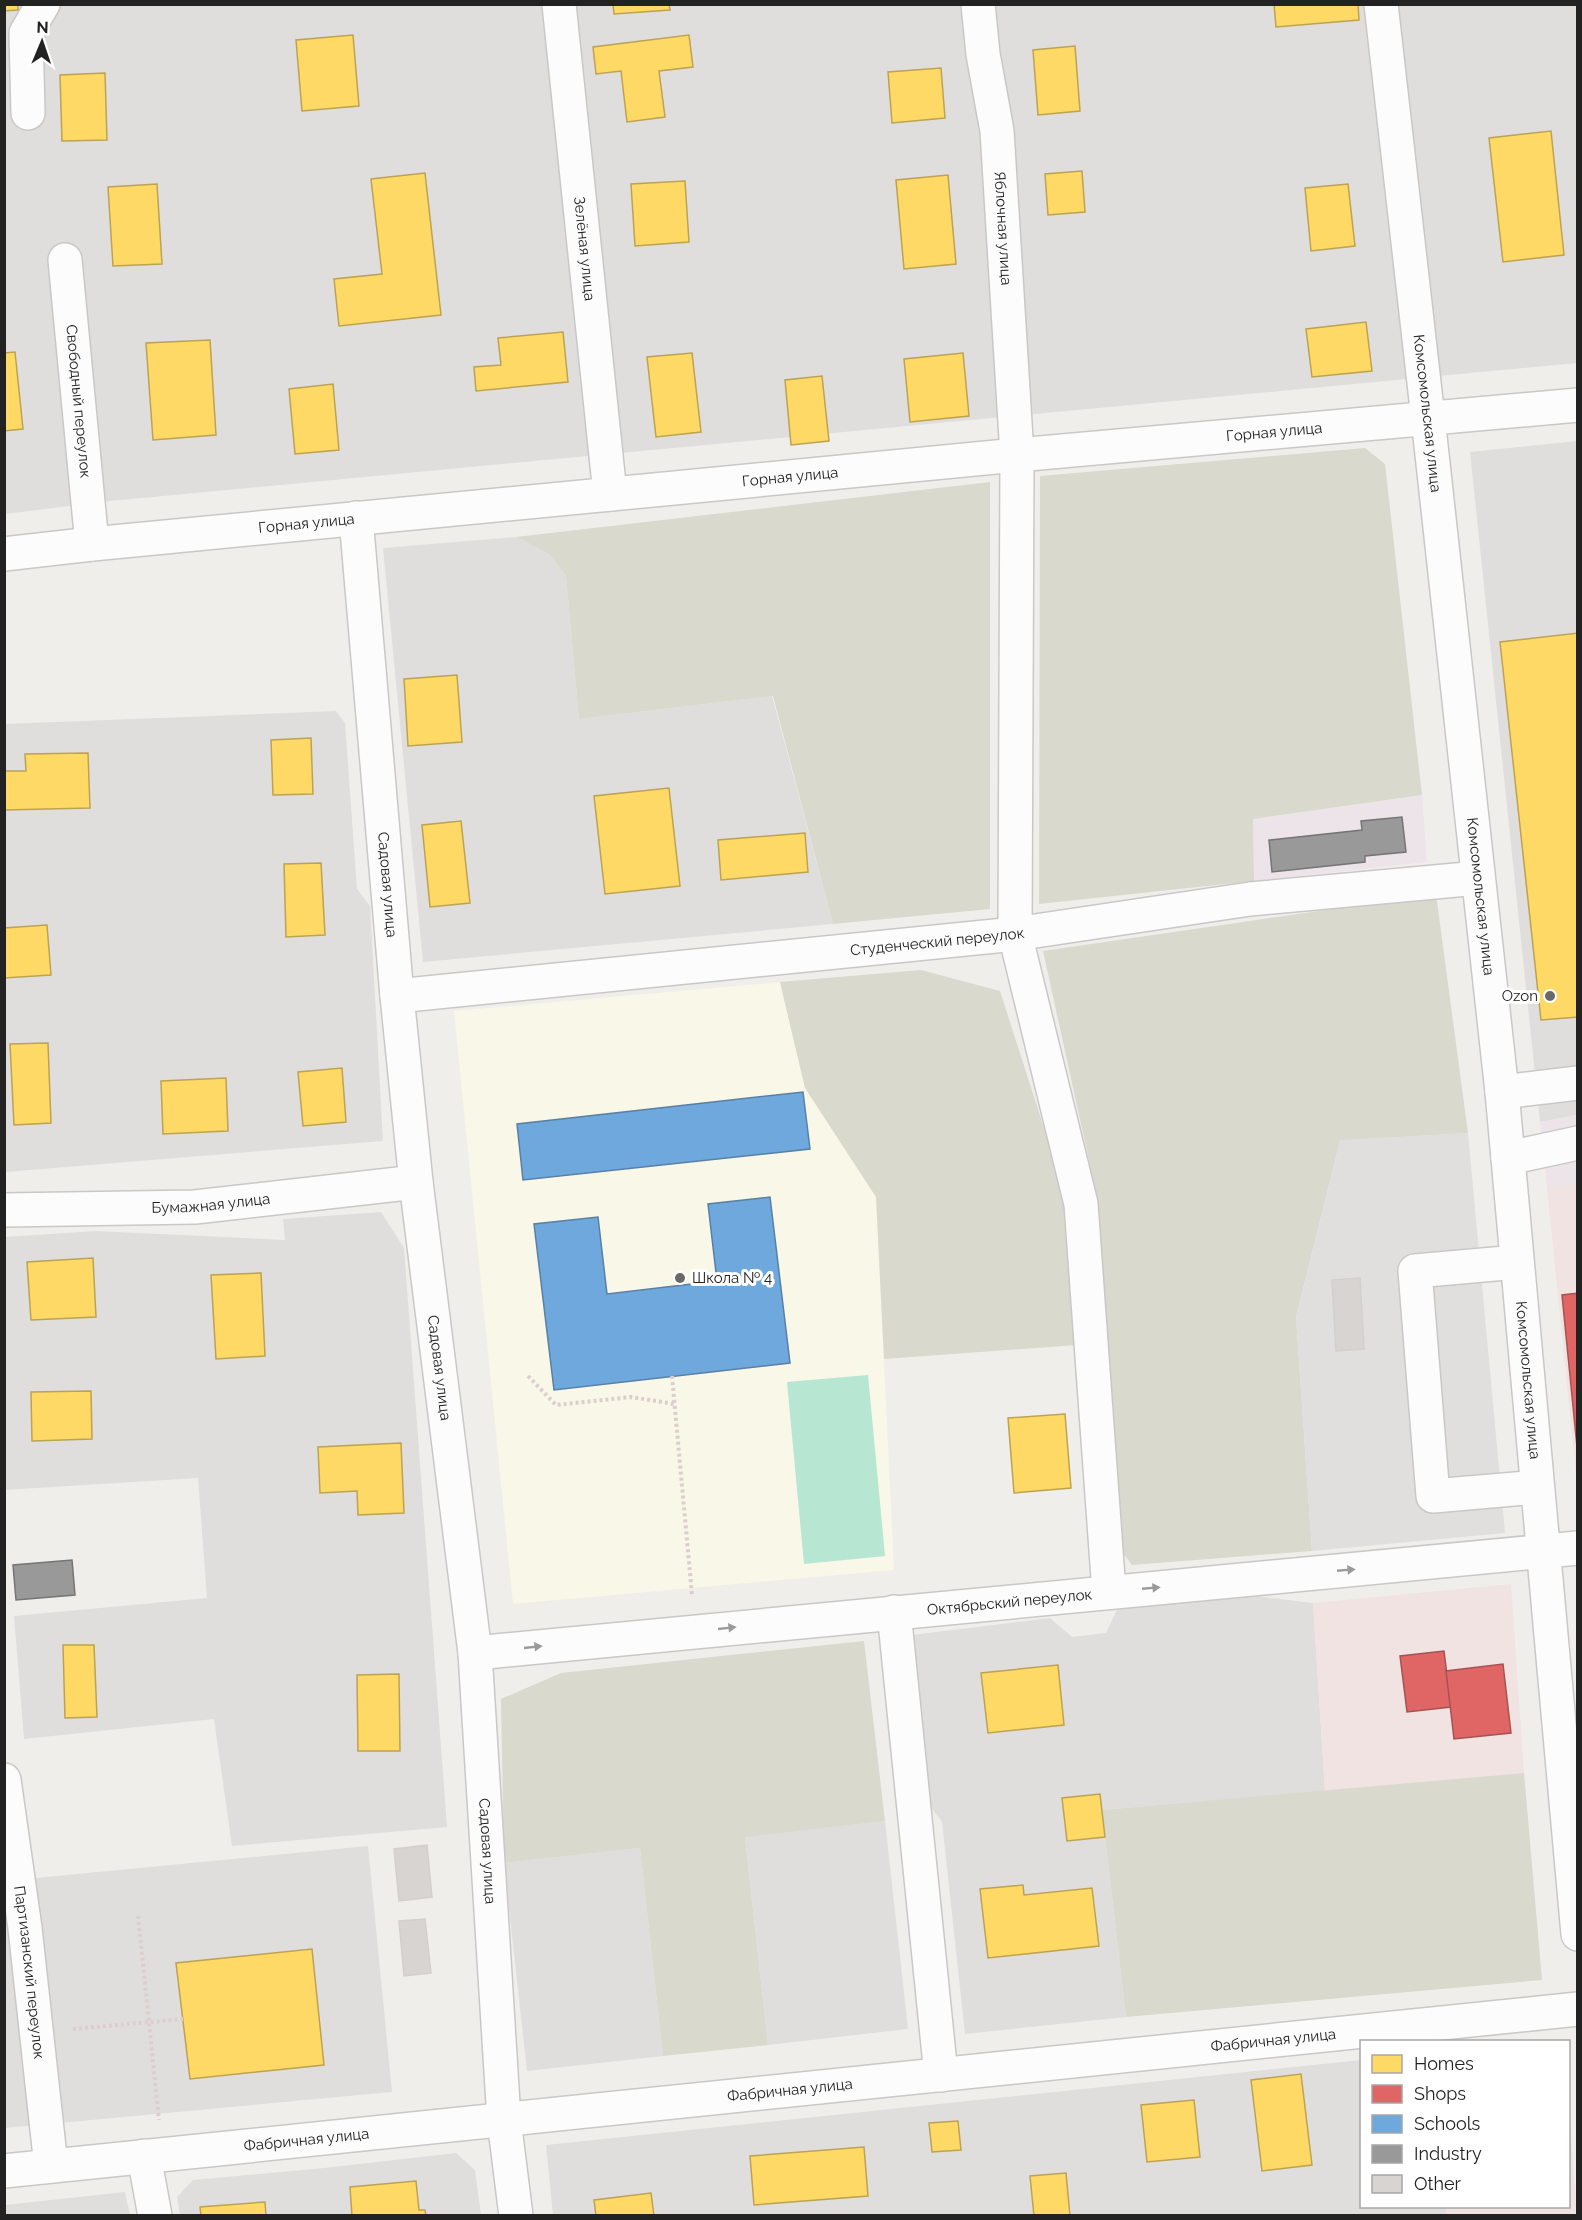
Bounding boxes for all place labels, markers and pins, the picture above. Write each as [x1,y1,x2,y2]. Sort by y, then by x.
place label: Ozon [1502,987,1538,1005]
marker: Ozon [1543,989,1557,1003]
place label: Школа № 4 [692,1269,772,1287]
marker: Школа № 4 [673,1271,687,1285]

